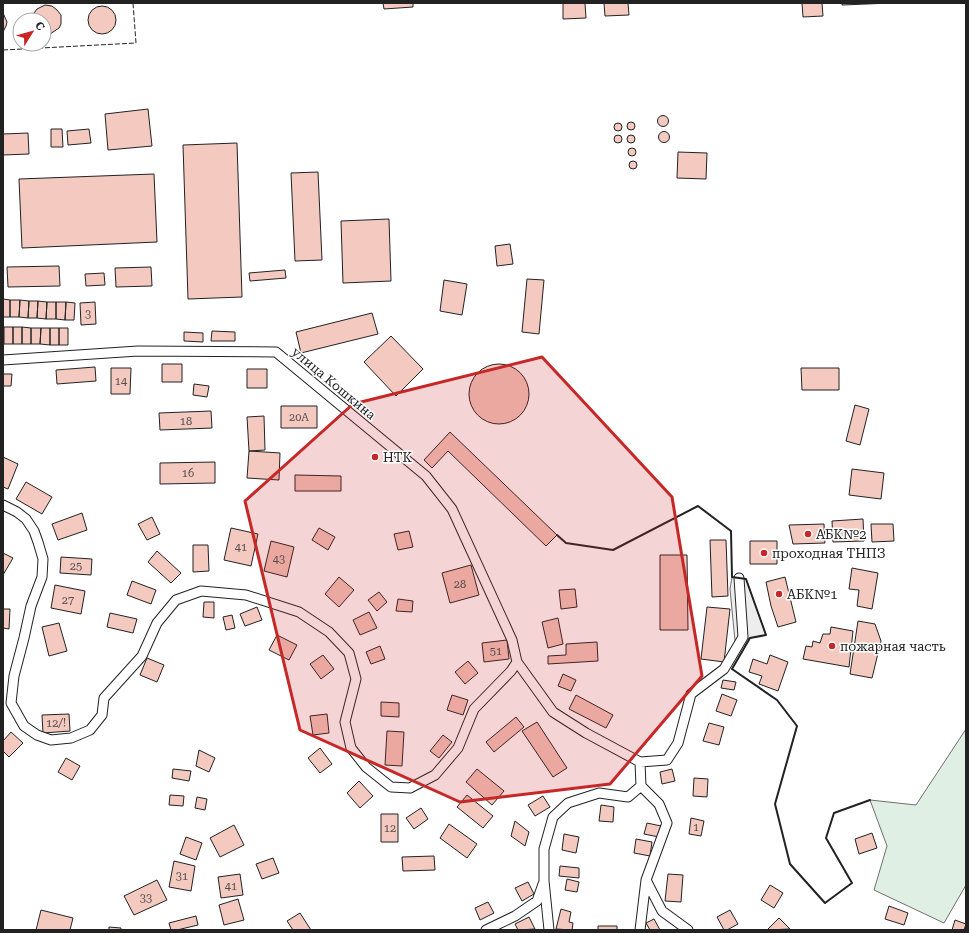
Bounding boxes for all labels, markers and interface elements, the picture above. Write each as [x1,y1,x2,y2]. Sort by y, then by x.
north arrow [12,12,52,52]
text: С [32,19,47,34]
house number: 3 [85,308,91,321]
street label: улица Кошкина [289,344,378,423]
house number: 14 [115,375,128,388]
house number: 20А [289,411,309,424]
house number: 18 [180,415,192,428]
place label: НТК [383,450,413,465]
marker: НТК [370,452,380,462]
house number: 16 [182,467,194,480]
place label: АБК№2 [816,527,867,542]
marker: АБК№2 [803,529,813,539]
house number: 41 [235,541,247,554]
place label: проходная ТНПЗ [772,546,886,561]
marker: проходная ТНПЗ [759,548,769,558]
house number: 43 [273,553,285,566]
house number: 25 [70,560,82,573]
house number: 28 [454,578,466,591]
place label: АБК№1 [787,587,838,602]
marker: АБК№1 [774,589,784,599]
house number: 27 [62,594,74,607]
place label: пожарная часть [840,639,946,654]
marker: пожарная часть [827,641,837,651]
house number: 51 [490,645,502,658]
house number: 12/! [46,717,66,730]
house number: 1 [693,821,699,834]
house number: 12 [384,822,396,835]
house number: 31 [176,870,188,883]
house number: 41 [225,880,237,893]
house number: 33 [140,892,152,905]

